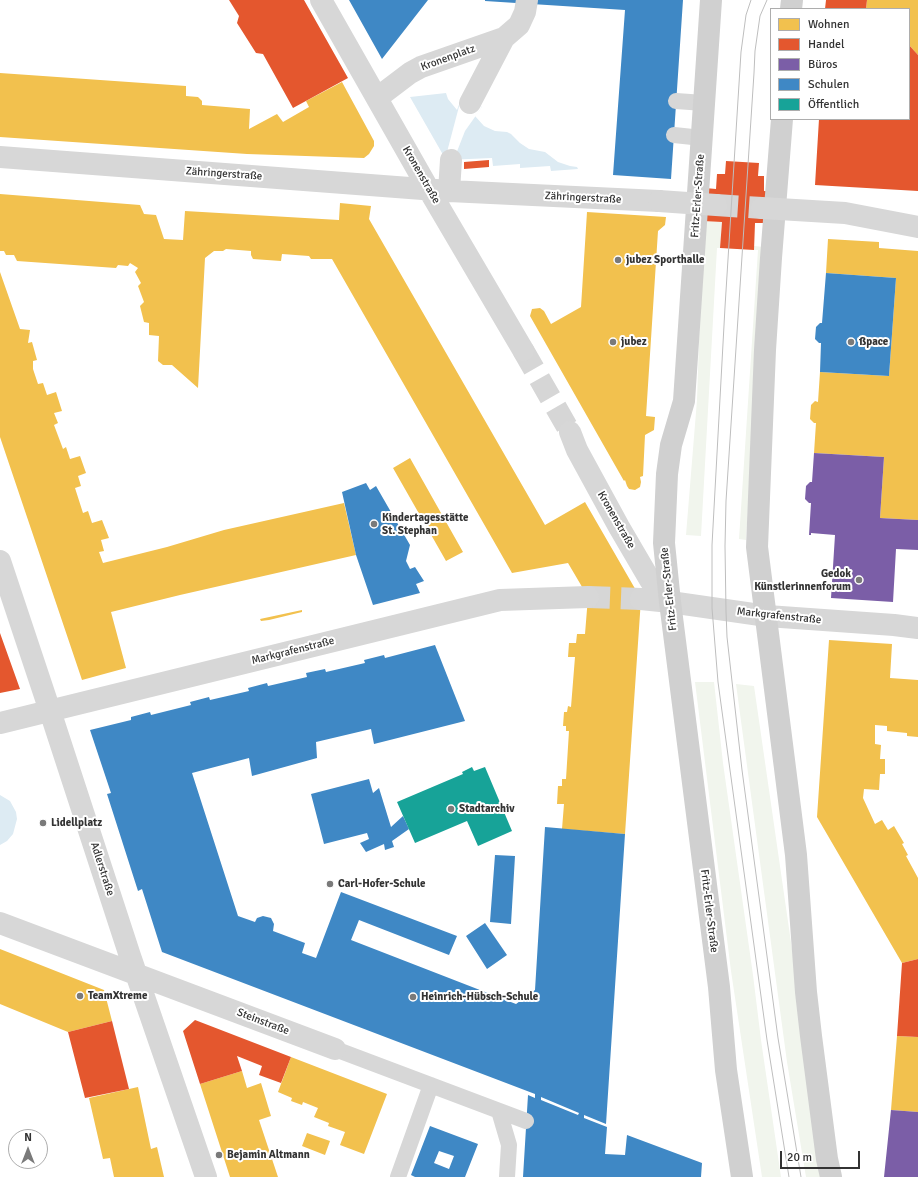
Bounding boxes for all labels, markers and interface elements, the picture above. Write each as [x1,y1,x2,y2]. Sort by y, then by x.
legend [770,8,910,120]
text: Wohnen [808,17,850,32]
text: Handel [808,37,845,52]
street label: Kronenplatz [419,42,477,74]
text: Büros [808,57,838,72]
text: Schulen [808,77,849,92]
text: Öffentlich [808,97,859,112]
street label: Kronenstraße [399,144,443,206]
street label: Fritz-Erler-Straße [688,154,708,238]
street label: Zähringerstraße [185,165,263,183]
street label: Zähringerstraße [544,189,622,207]
place label: jubez Sporthalle [626,253,705,267]
marker: jubez Sporthalle [613,255,623,265]
place label: jubez [621,335,647,349]
place label: ßpace [859,335,888,349]
marker: jubez [608,337,618,347]
marker: ßpace [846,337,856,347]
street label: Kronenstraße [594,489,638,551]
place label: Kindertagesstätte St. Stephan [382,511,468,537]
marker: Kindertagesstätte St. Stephan [369,519,379,529]
street label: Fritz-Erler-Straße [658,547,680,631]
place label: Gedok Künstlerinnenforum [754,567,851,593]
marker: Gedok Künstlerinnenforum [854,575,864,585]
street label: Markgrafenstraße [736,605,822,627]
street label: Markgrafenstraße [250,634,336,668]
place label: Stadtarchiv [459,802,514,816]
marker: Stadtarchiv [446,804,456,814]
place label: Lidellplatz [51,816,102,830]
marker: Lidellplatz [38,818,48,828]
street label: Adlerstraße [87,840,117,898]
street label: Fritz-Erler-Straße [697,869,721,953]
place label: Carl-Hofer-Schule [338,877,425,891]
marker: Carl-Hofer-Schule [325,879,335,889]
place label: TeamXtreme [88,989,147,1003]
place label: Heinrich-Hübsch-Schule [421,990,538,1004]
marker: TeamXtreme [75,991,85,1001]
marker: Heinrich-Hübsch-Schule [408,992,418,1002]
street label: Steinstraße [235,1006,291,1038]
north arrow [8,1129,48,1169]
text: N [24,1131,32,1144]
scale bar [782,1143,862,1169]
place label: Bejamin Altmann [227,1148,310,1162]
marker: Bejamin Altmann [214,1150,224,1160]
text: 20 m [787,1150,812,1165]

